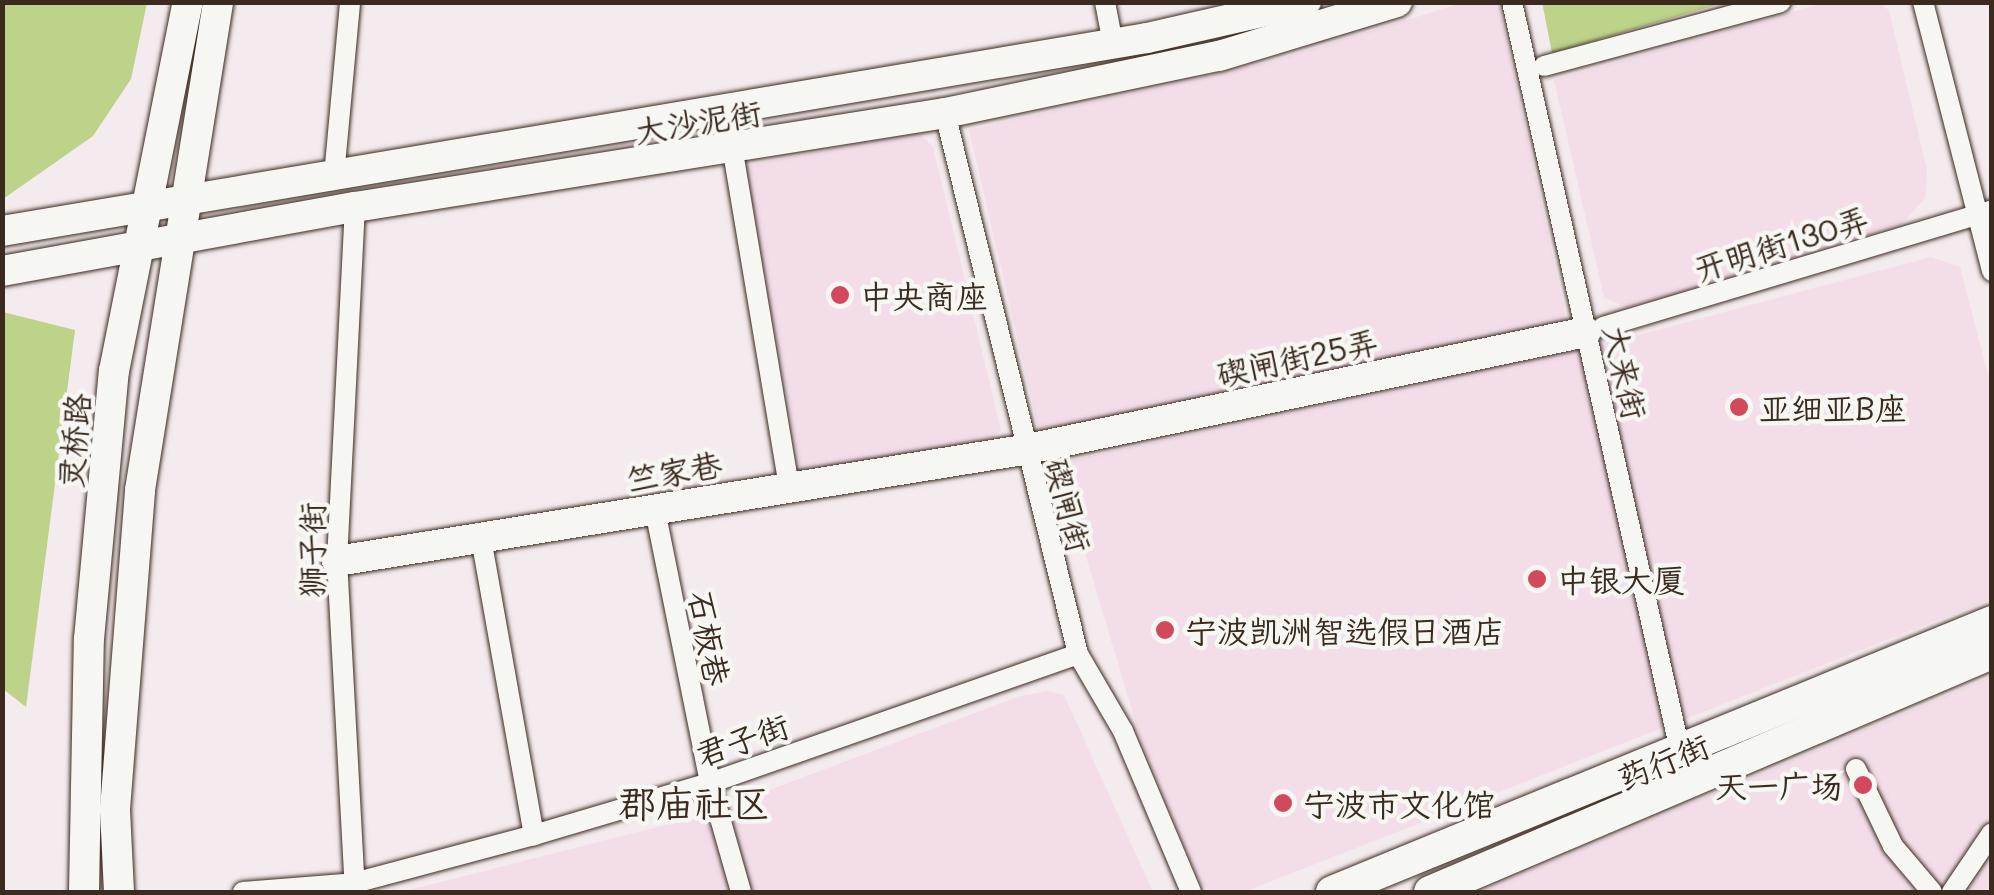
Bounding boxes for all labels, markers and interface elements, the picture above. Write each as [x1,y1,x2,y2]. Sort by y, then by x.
street label: 大沙泥街 [632,92,764,150]
street label: 开明街130弄 [1689,198,1873,288]
place label: 中央商座 [860,276,988,314]
marker: 中央商座 [829,284,851,306]
street label: 碶闸街25弄 [1213,321,1381,393]
street label: 大来街 [1596,321,1656,423]
place label: 亚细亚B座 [1759,388,1907,426]
street label: 灵桥路 [50,392,96,490]
marker: 亚细亚B座 [1728,396,1750,418]
street label: 竺家巷 [623,444,725,498]
street label: 碶闸街 [1038,454,1100,556]
street label: 狮子街 [292,502,330,598]
place label: 中银大厦 [1557,560,1685,598]
marker: 中银大厦 [1526,568,1548,590]
street label: 石板巷 [682,587,738,689]
place label: 宁波凯洲智选假日酒店 [1185,611,1505,649]
marker: 宁波凯洲智选假日酒店 [1154,619,1176,641]
street label: 君子街 [690,705,794,773]
street label: 药行街 [1611,725,1715,797]
place label: 天一广场 [1715,766,1843,804]
marker: 天一广场 [1852,774,1874,796]
district label: 郡庙社区 [618,780,770,826]
place label: 宁波市文化馆 [1303,784,1495,822]
marker: 宁波市文化馆 [1272,792,1294,814]

